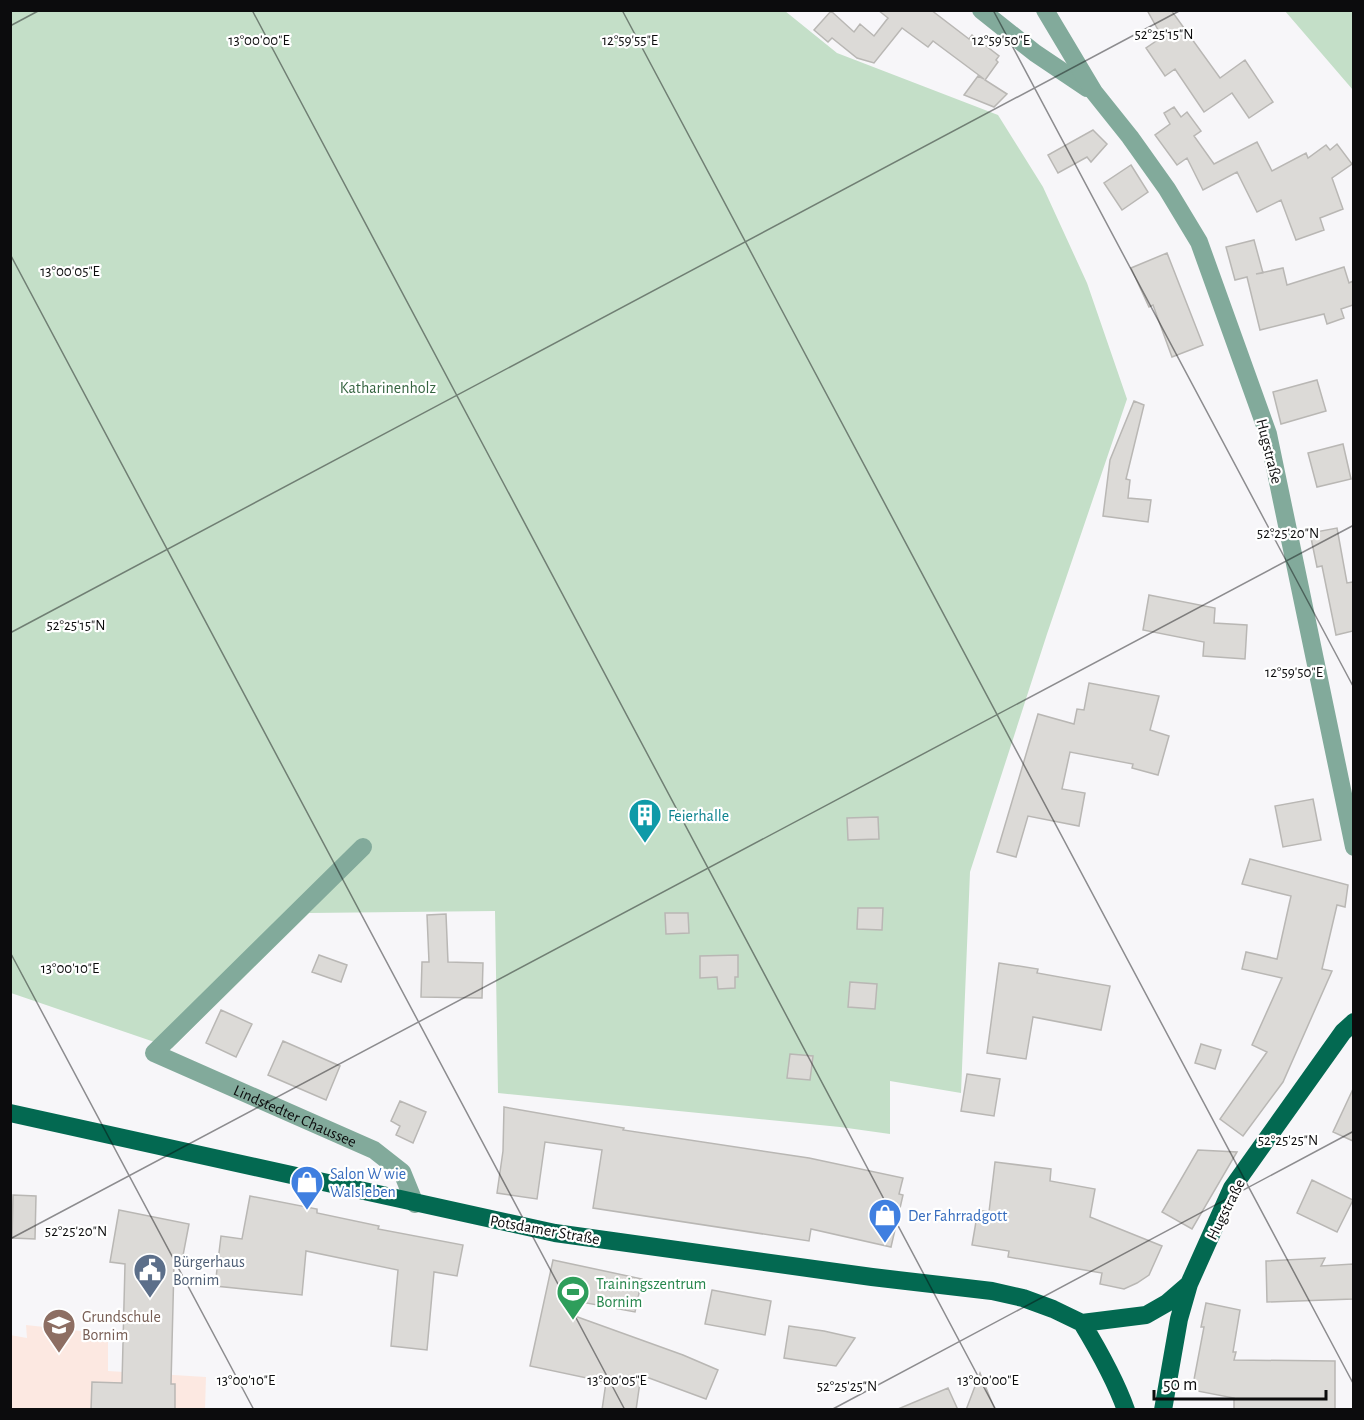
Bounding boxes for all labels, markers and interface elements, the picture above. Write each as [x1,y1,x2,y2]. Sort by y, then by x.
text: 52°25'15"N [1135,27,1193,42]
text: 13°00'00"E [228,33,290,48]
text: 12°59'55"E [602,33,658,48]
text: 12°59'50"E [972,33,1030,48]
text: 13°00'05"E [40,264,100,279]
park label: Katharinenholz [340,380,437,396]
street label: Hugstraße [1253,417,1285,485]
text: 52°25'20"N [1257,526,1319,541]
text: 52°25'15"N [47,618,105,633]
text: 12°59'50"E [1265,665,1323,680]
building icon: Feierhalle [627,797,663,844]
place label: Feierhalle [668,808,729,824]
text: 13°00'10"E [41,961,99,976]
street label: Lindstedter Chaussee [231,1082,359,1150]
text: 52°25'25"N [1258,1133,1318,1148]
shop icon: Salon W wie Walsleben [289,1164,325,1211]
place label: Salon W wie Walsleben [330,1166,406,1200]
street label: Hugstraße [1204,1176,1248,1243]
shop icon: Der Fahrradgott [867,1197,903,1244]
place label: Der Fahrradgott [908,1208,1007,1224]
street label: Potsdamer Straße [489,1212,601,1248]
text: 52°25'20"N [45,1224,107,1239]
public building icon: Bürgerhaus Bornim [132,1252,168,1299]
place label: Bürgerhaus Bornim [173,1254,245,1288]
sports icon: Trainingszentrum Bornim [555,1274,591,1321]
place label: Trainingszentrum Bornim [596,1276,706,1310]
school or university icon: Grundschule Bornim [41,1307,77,1354]
place label: Grundschule Bornim [82,1309,161,1343]
scale bar [1154,1363,1326,1401]
text: 13°00'10"E [217,1373,275,1388]
text: 13°00'05"E [587,1373,647,1388]
text: 13°00'00"E [957,1373,1019,1388]
text: 50 m [1163,1376,1197,1394]
text: 52°25'25"N [817,1379,877,1394]

